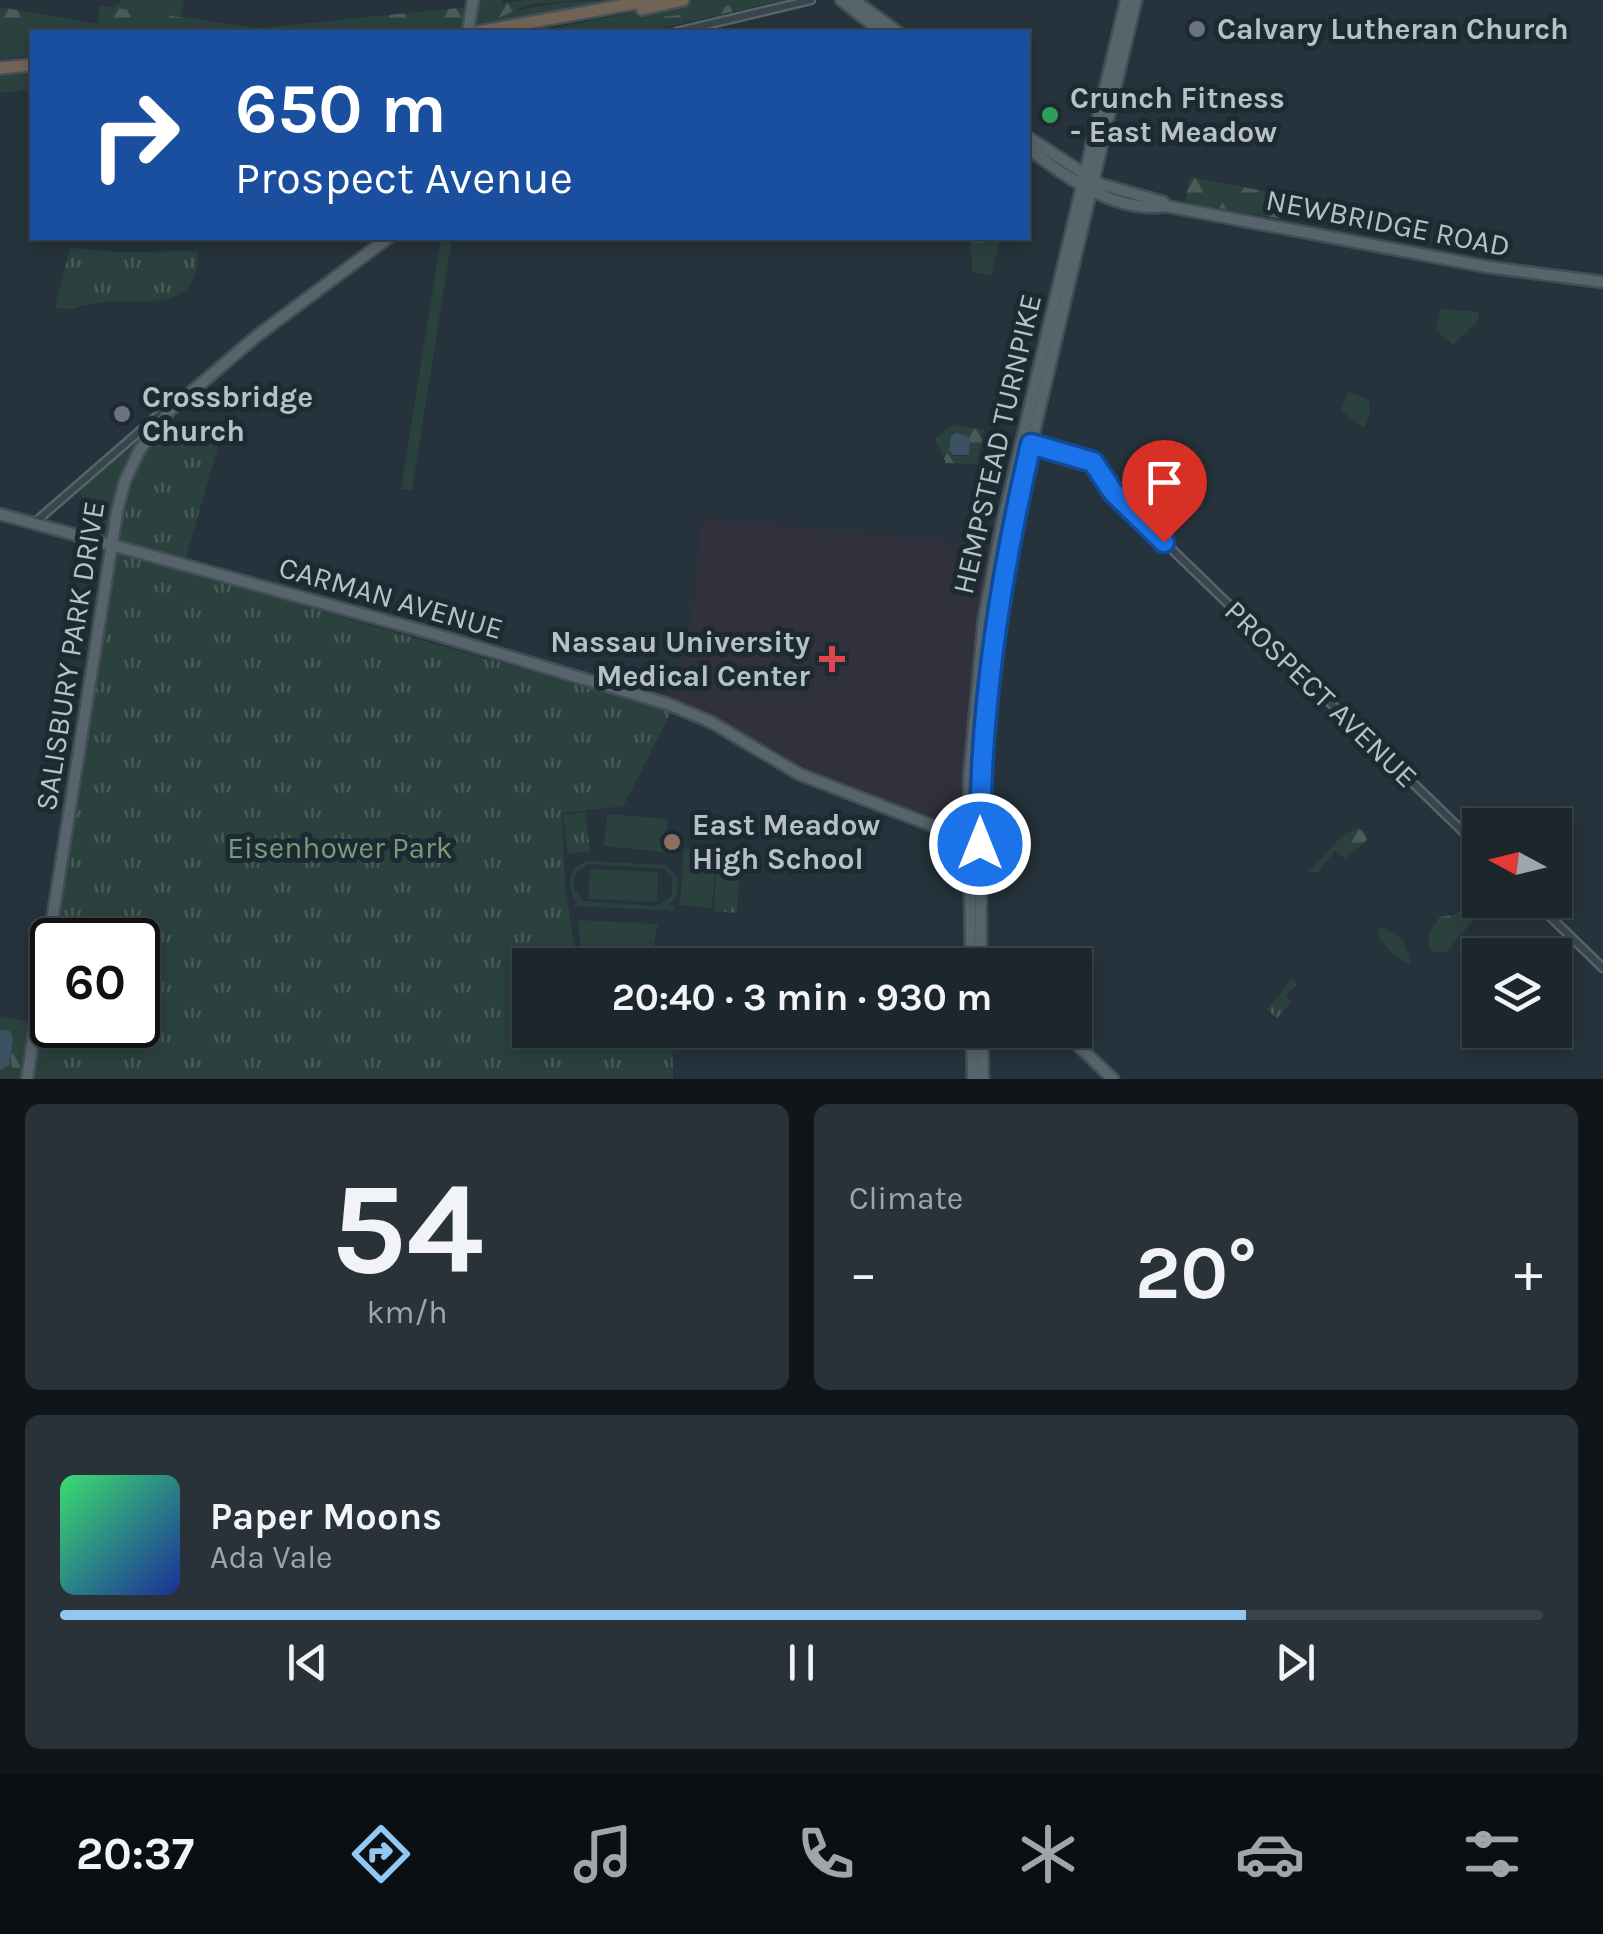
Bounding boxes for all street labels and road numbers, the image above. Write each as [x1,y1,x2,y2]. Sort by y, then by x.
street label: NEWBRIDGE ROAD [1263,182,1513,264]
street label: HEMPSTEAD TURNPIKE [945,291,1049,597]
street label: SALISBURY PARK DRIVE [28,499,112,813]
street label: CARMAN AVENUE [275,549,507,647]
street label: PROSPECT AVENUE [1217,593,1425,795]

